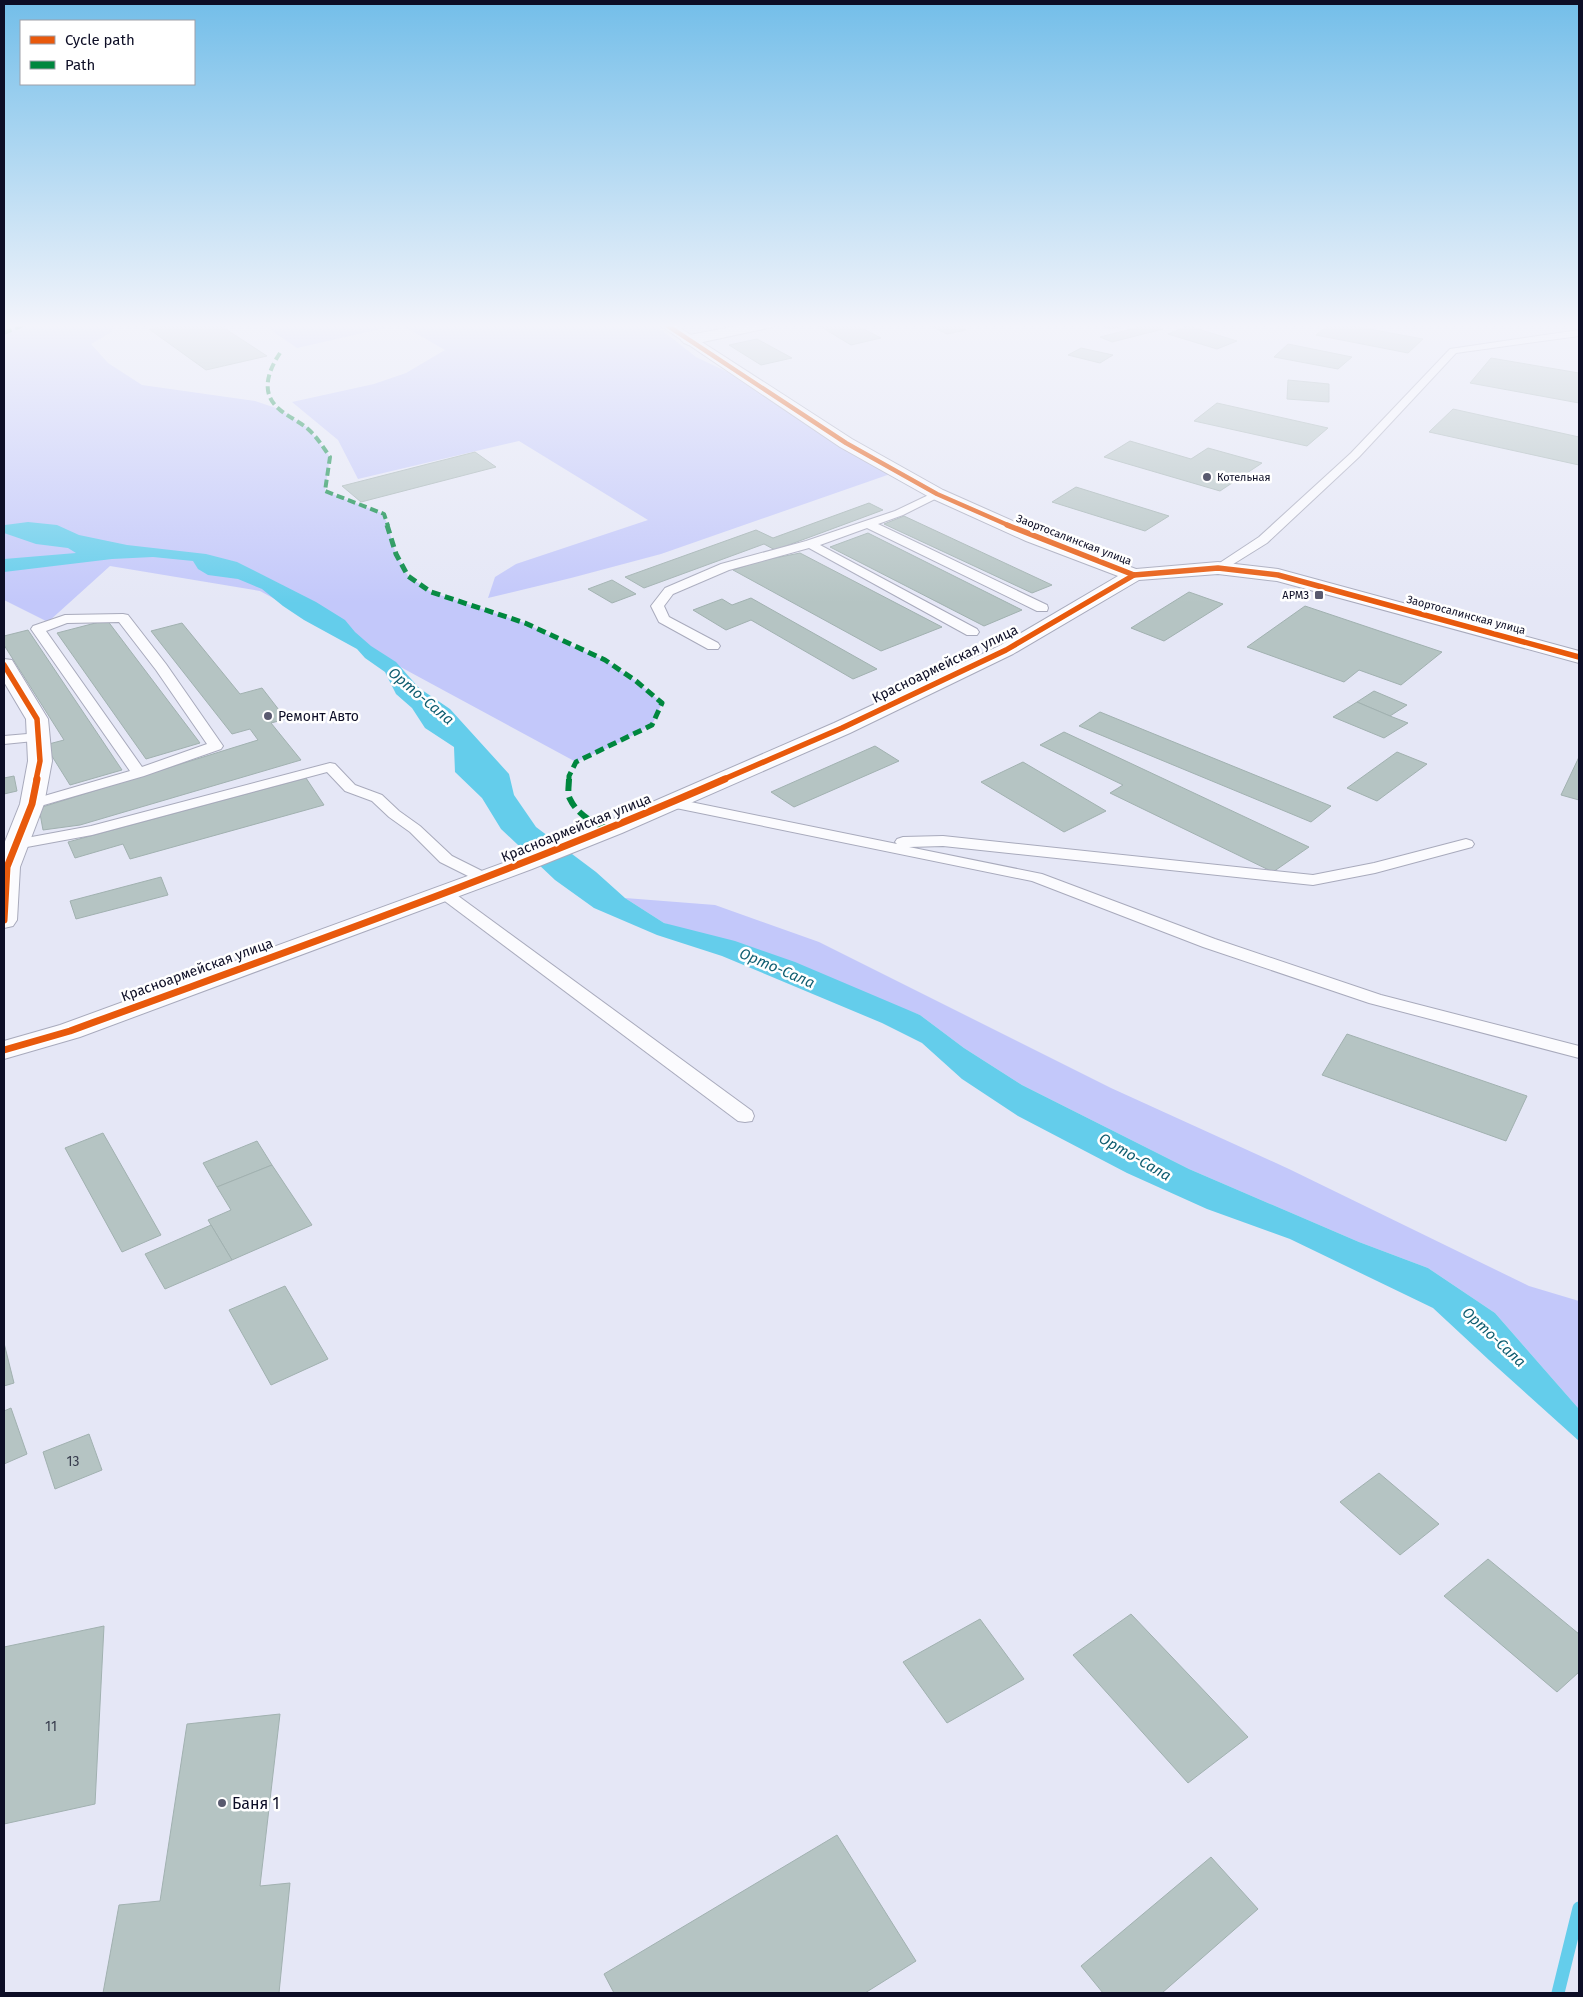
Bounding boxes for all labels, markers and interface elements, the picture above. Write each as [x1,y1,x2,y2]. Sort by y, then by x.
legend [20,20,195,85]
text: Cycle path [65,31,135,49]
text: Path [65,56,95,74]
marker: Котельная [1201,471,1213,483]
place label: Котельная [1217,471,1271,484]
street label: Заортосалинская улица [1014,512,1134,568]
place label: АРМЗ [1282,589,1309,602]
marker: АРМЗ [1313,589,1325,601]
street label: Заортосалинская улица [1405,593,1527,637]
street label: Красноармейская улица [869,621,1021,707]
water label: Орто-Сала [385,663,457,729]
place label: Ремонт Авто [278,708,359,725]
marker: Ремонт Авто [262,710,274,722]
street label: Красноармейская улица [499,790,653,866]
street label: Красноармейская улица [119,935,275,1005]
water label: Орто-Сала [737,944,817,992]
water label: Орто-Сала [1096,1129,1174,1185]
water label: Орто-Сала [1459,1303,1529,1371]
house number: 13 [66,1453,80,1470]
house number: 11 [45,1718,57,1735]
place label: Баня 1 [232,1794,279,1813]
marker: Баня 1 [216,1797,228,1809]

